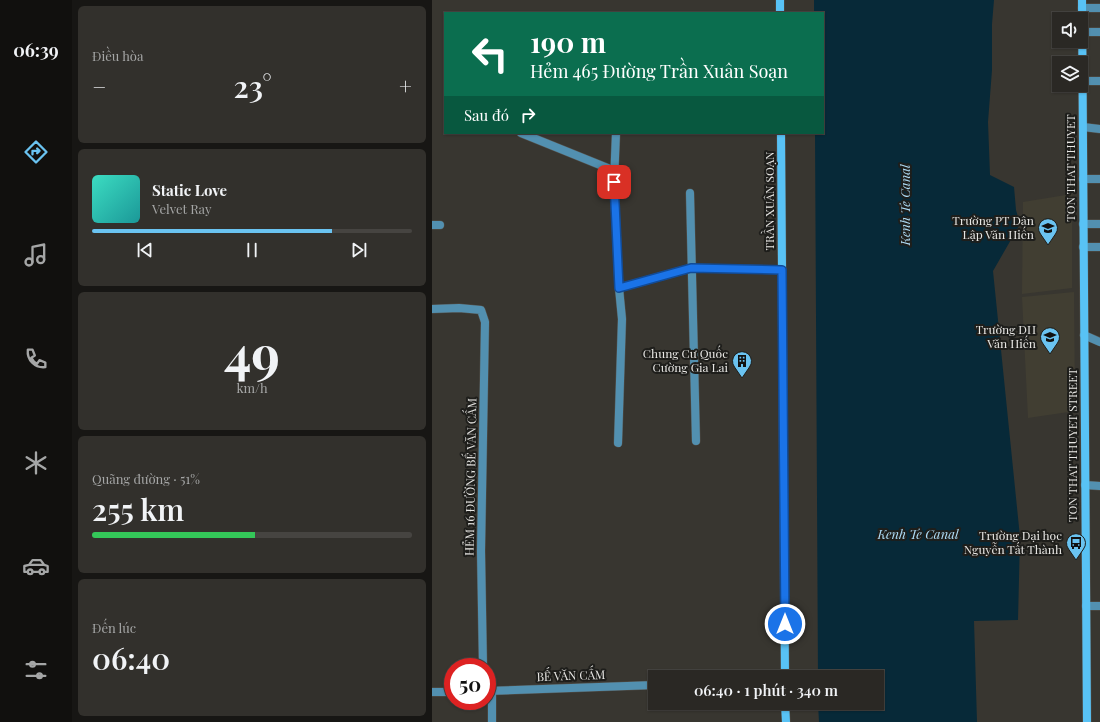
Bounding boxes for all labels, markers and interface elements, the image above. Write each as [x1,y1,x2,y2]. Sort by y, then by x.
map controls [1052,12,1088,92]
button: sound [1052,12,1088,48]
text: 190 m [530,23,606,60]
icon: left [464,28,516,80]
text: 06:39 [13,38,59,62]
text: Điều hòa [92,47,143,64]
button: layers [1052,56,1088,92]
text: Hẻm 465 Đường Trần Xuân Soạn [530,59,788,83]
text: 23° [234,66,272,106]
text: − [92,71,106,101]
text: + [399,71,412,101]
icon: right [517,104,539,126]
text: Sau đó [464,105,509,125]
street label: TON THAT THUYET [1062,114,1078,222]
icon: directions [22,138,50,166]
street label: TRẦN XUÂN SOẠN [760,151,777,251]
water label: Kenh Te Canal [896,163,913,247]
pin [597,165,631,199]
icon: arrive [603,171,625,193]
text: Static Love [152,180,227,200]
text: Velvet Ray [152,200,212,217]
place label: Trường PT Dân Lập Văn Hiến [952,212,1034,242]
school or university icon: Trường PT Dân Lập Văn Hiến [1037,217,1059,245]
icon: previous [134,239,156,261]
icon: pause [241,239,263,261]
icon: next [348,239,370,261]
icon: music [22,241,50,269]
text: 49 [224,318,280,387]
place label: Trường ĐH Văn Hiến [976,321,1036,351]
school or university icon: Trường ĐH Văn Hiến [1039,326,1061,354]
icon: phone [22,345,50,373]
place label: Chung Cư Quốc Cường Gia Lai [643,345,728,375]
building icon: Chung Cư Quốc Cường Gia Lai [731,350,753,378]
street label: TON THAT THUYET STREET [1064,368,1080,522]
text: km/h [236,379,268,396]
street label: HẺM 16 ĐƯỜNG BẾ VĂN CẤM [460,398,479,556]
icon: climate [22,449,50,477]
text: Quãng đường · 51% [92,470,200,487]
text: 255 km [92,489,184,529]
water label: Kenh Te Canal [876,525,960,542]
place label: Trường Đại học Nguyễn Tất Thành [964,527,1062,557]
bus stop icon: Trường Đại học Nguyễn Tất Thành [1065,532,1087,560]
icon: car [22,552,50,580]
position arrow [764,603,806,645]
text: Đến lúc [92,619,136,636]
text: 06:40 [92,638,170,678]
icon: filters [22,656,50,684]
speed limit sign: 50 [444,658,496,710]
street label: BẾ VĂN CẤM [536,665,606,684]
text: 06:40 · 1 phút · 340 m [694,680,838,700]

